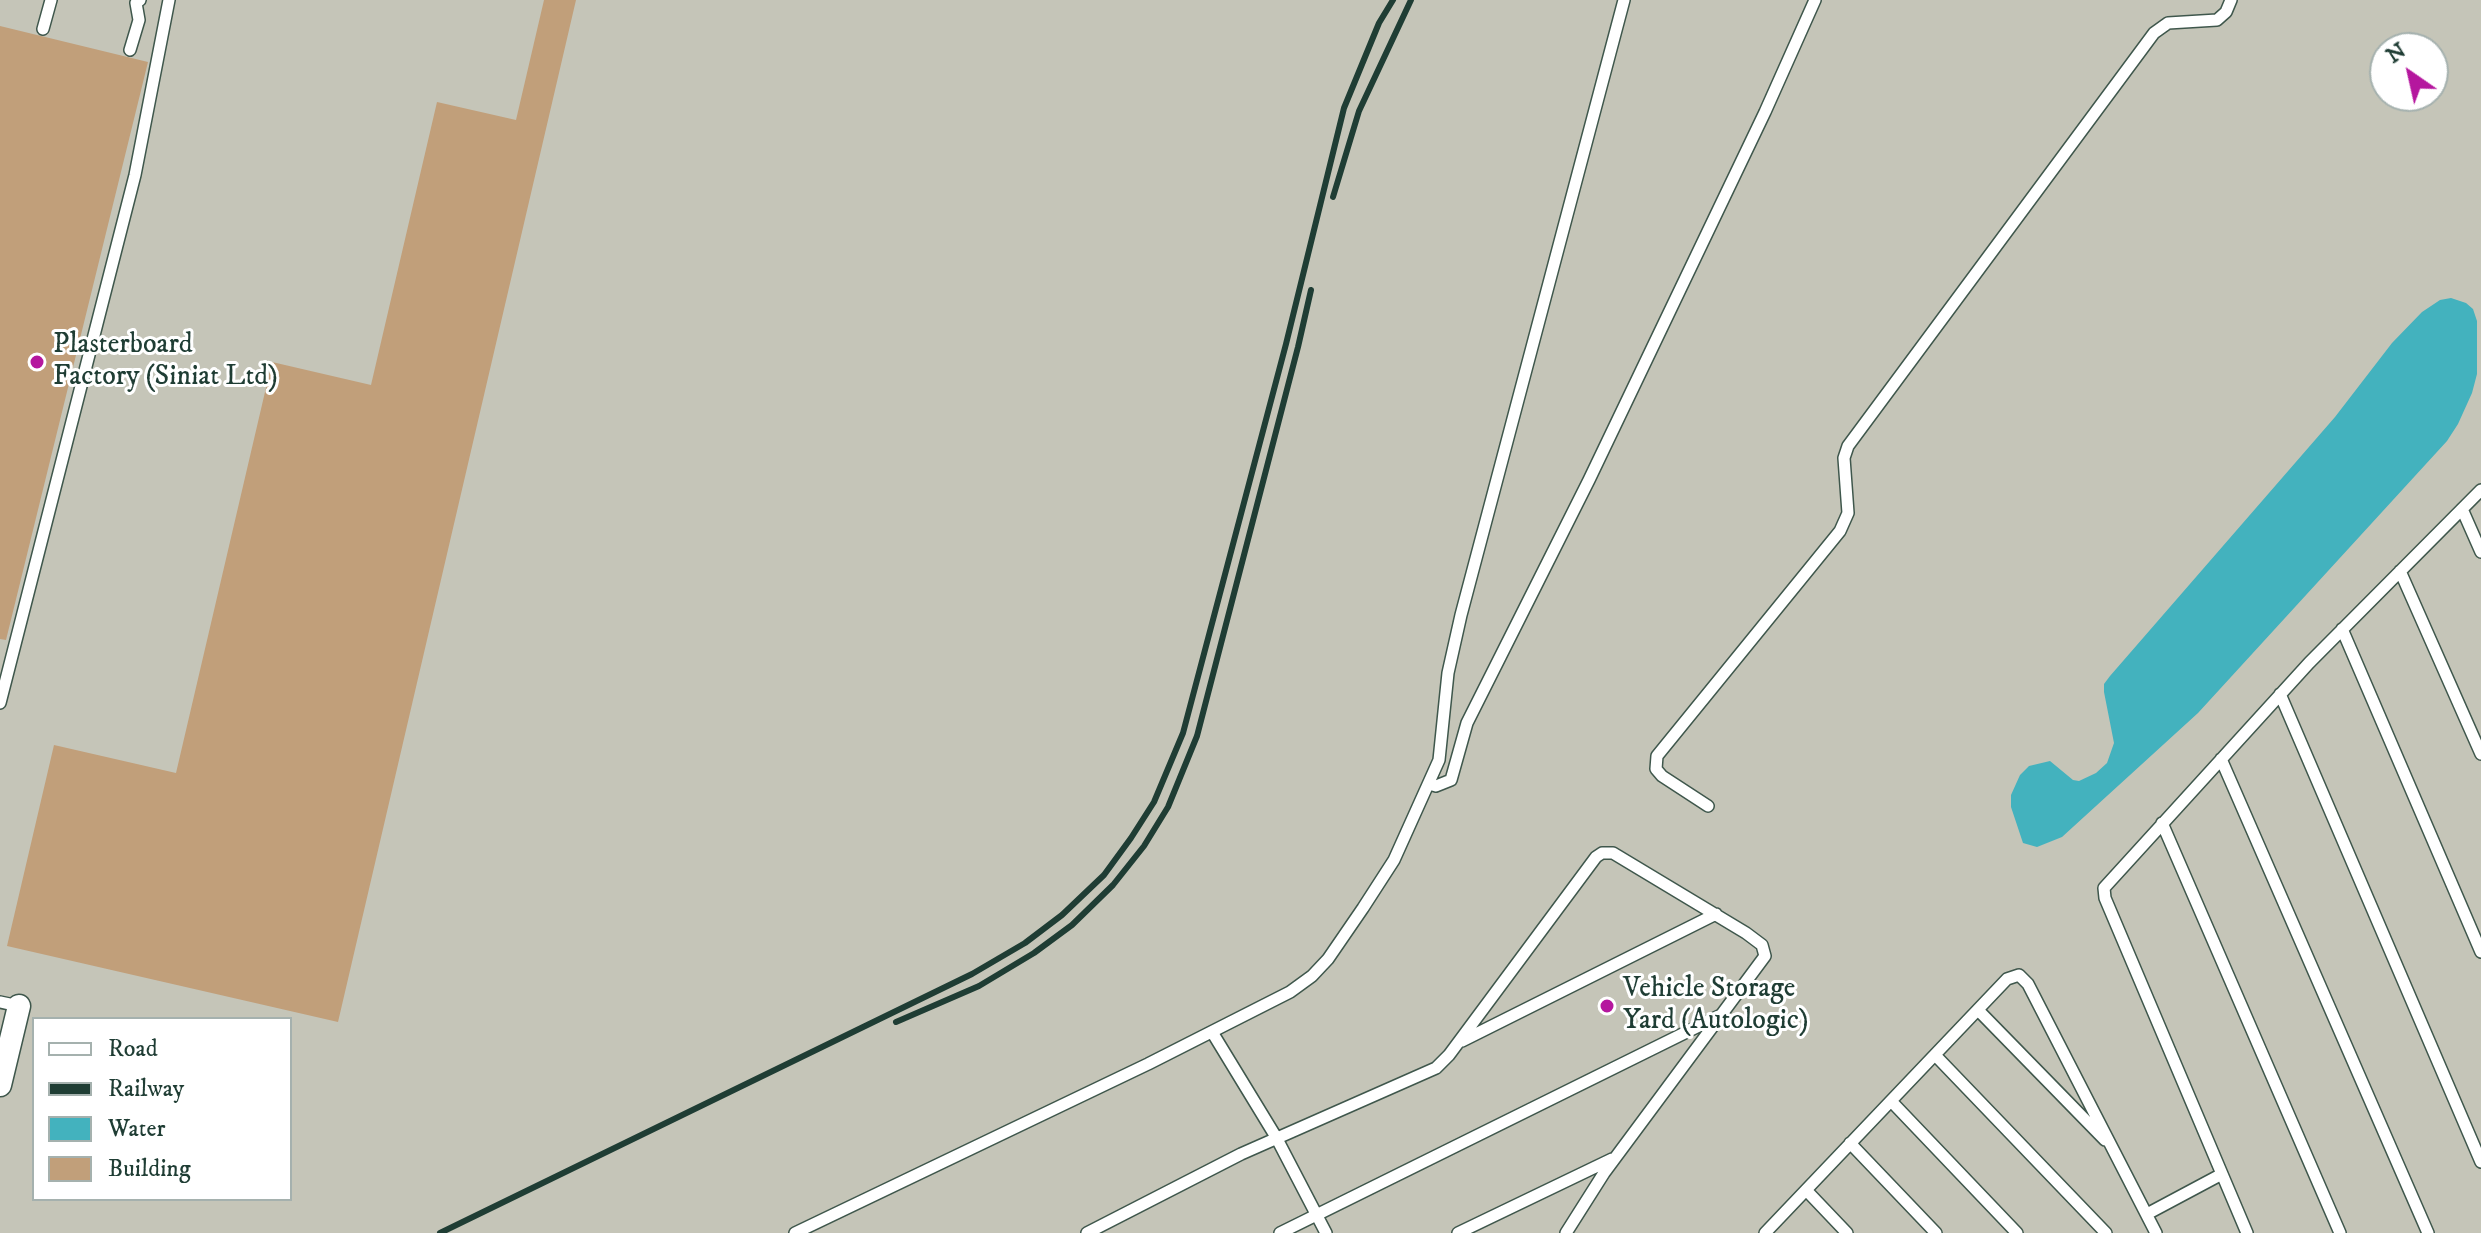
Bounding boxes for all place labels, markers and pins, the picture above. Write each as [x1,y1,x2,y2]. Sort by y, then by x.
place label: Plasterboard Factory (Siniat Ltd) [53,329,278,395]
marker: Plasterboard Factory (Siniat Ltd) [28,353,46,371]
place label: Vehicle Storage Yard (Autologic) [1623,973,1808,1039]
marker: Vehicle Storage Yard (Autologic) [1598,997,1616,1015]

